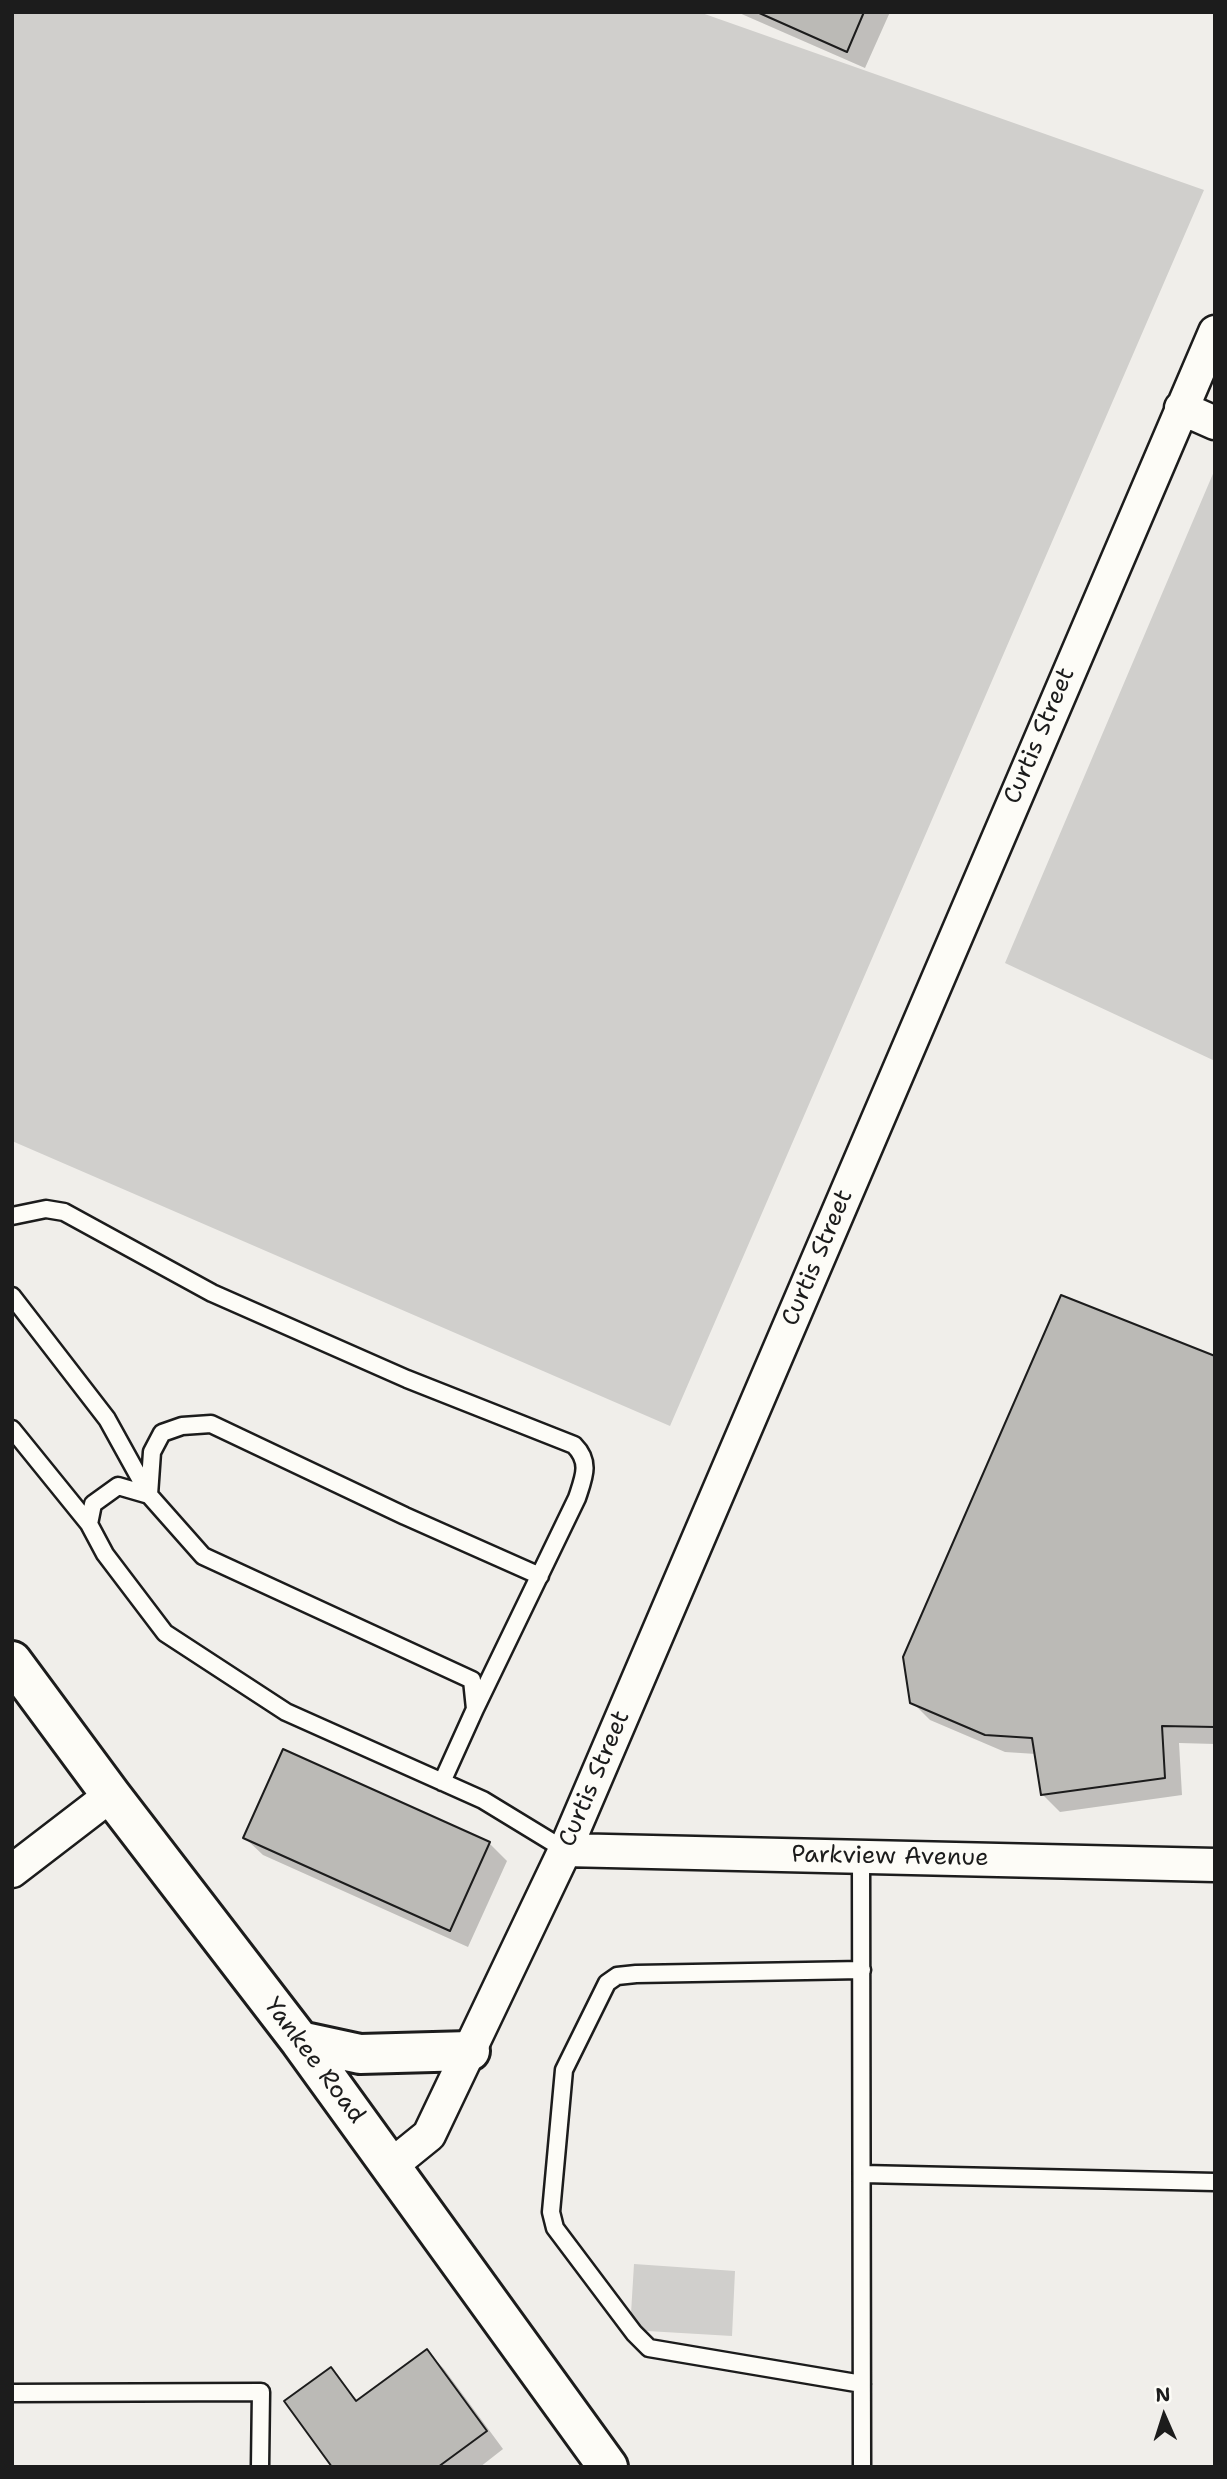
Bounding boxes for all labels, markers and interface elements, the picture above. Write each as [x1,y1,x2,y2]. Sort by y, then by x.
street label: Curtis Street [998,664,1082,808]
street label: Curtis Street [776,1186,860,1330]
street label: Curtis Street [553,1707,637,1851]
street label: Parkview Avenue [791,1841,989,1873]
street label: Yankee Road [257,1993,371,2129]
north arrow [1129,2381,1199,2451]
text: N [1155,2382,1171,2407]

